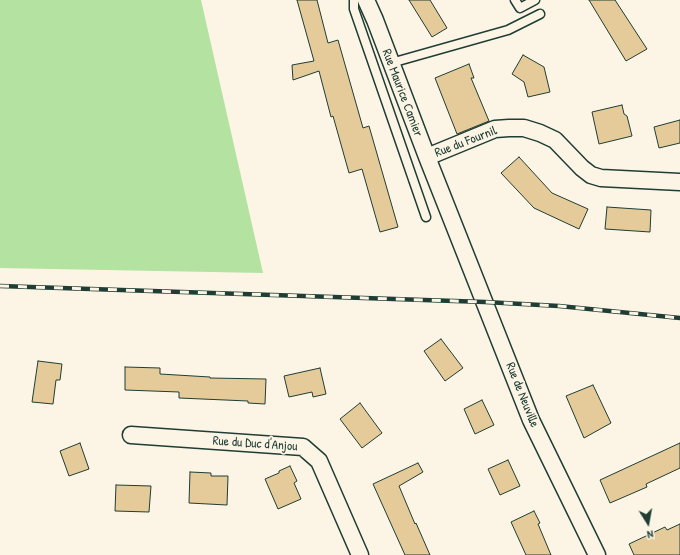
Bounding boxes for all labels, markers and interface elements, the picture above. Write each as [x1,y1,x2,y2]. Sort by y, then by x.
street label: Rue Maurice Camier [378,47,426,139]
street label: Rue du Fournil [433,123,499,161]
street label: Rue de Neuville [502,360,542,430]
street label: Rue du Duc d'Anjou [212,433,298,455]
north arrow [628,503,668,543]
text: N [646,527,655,542]

